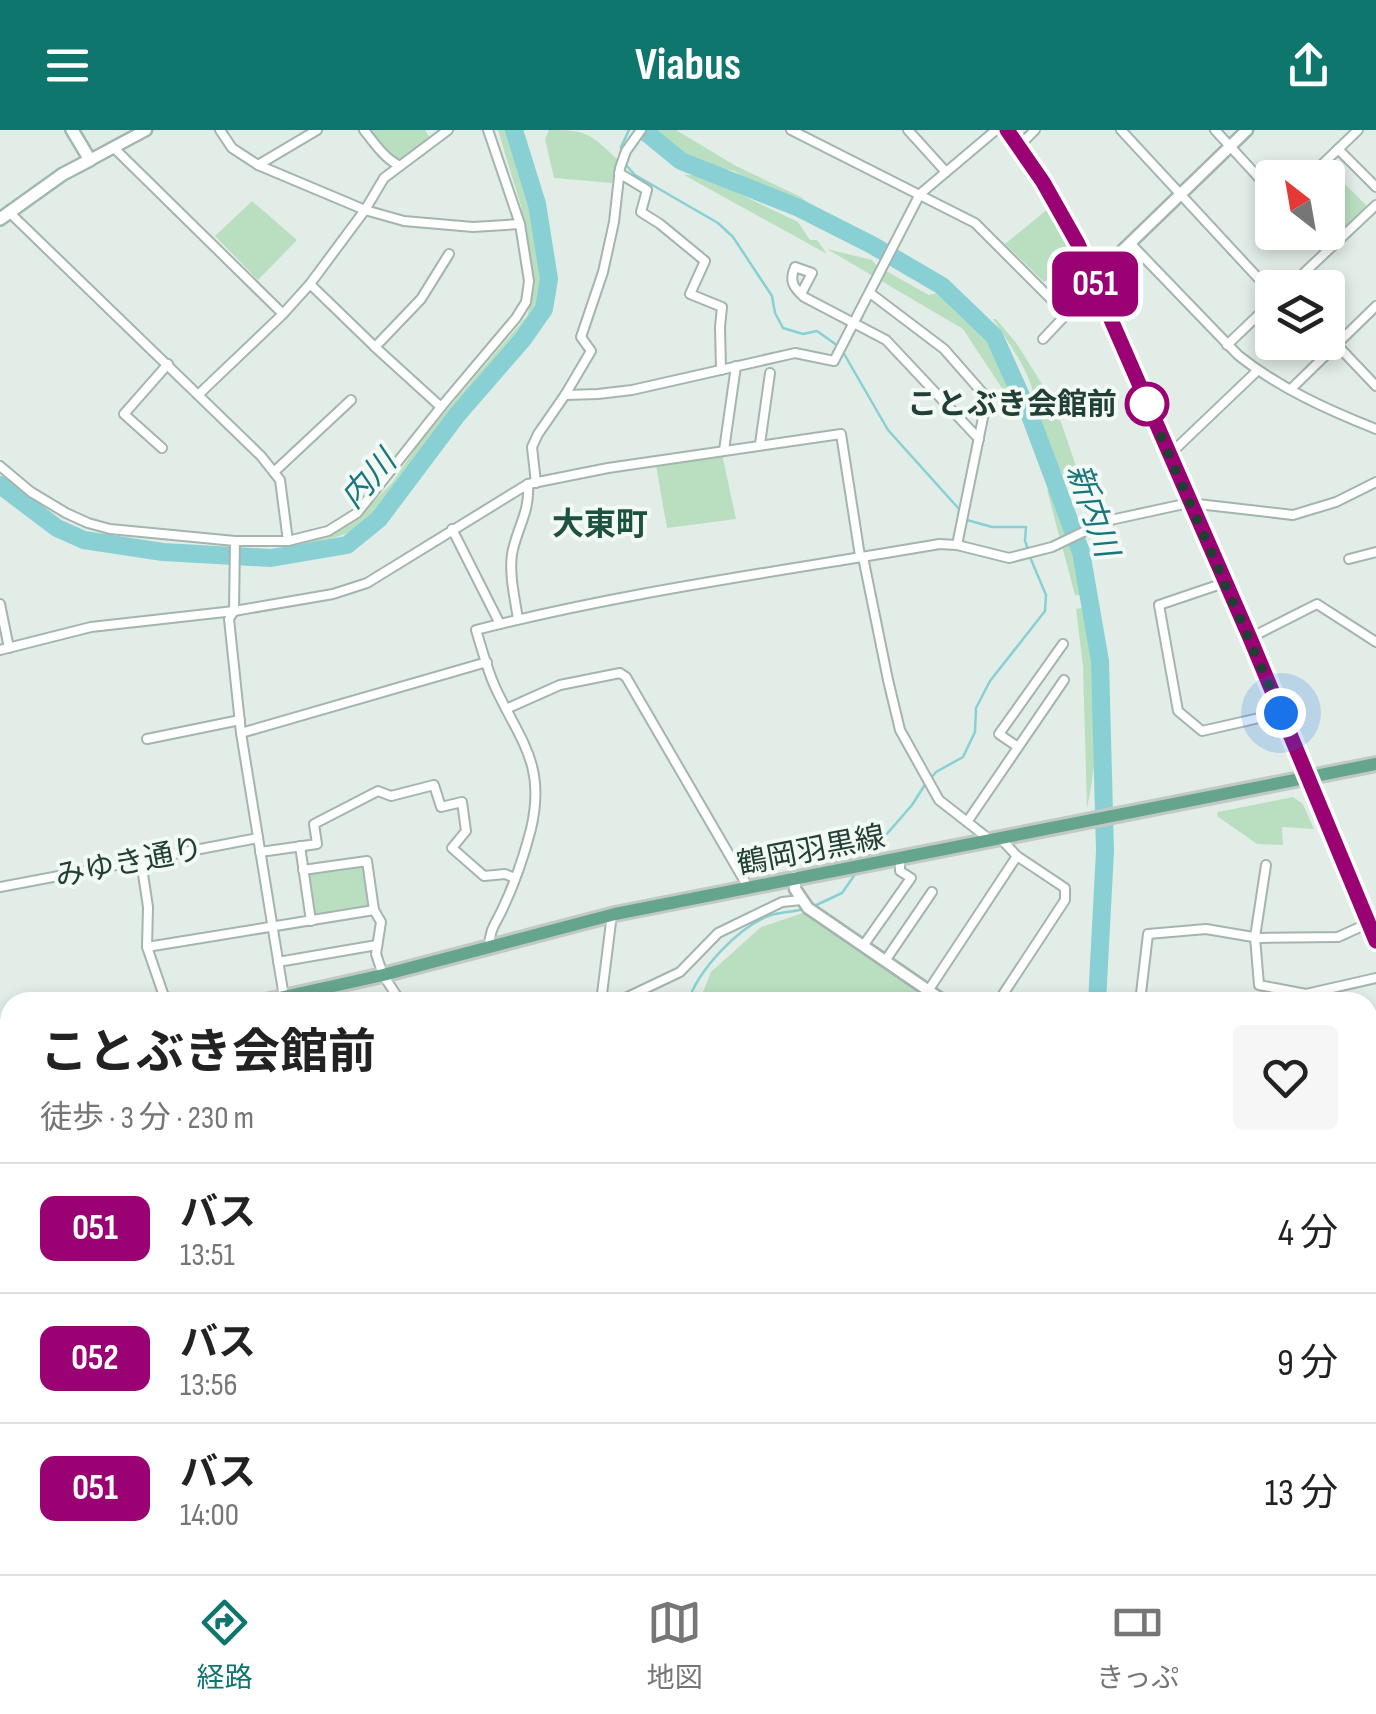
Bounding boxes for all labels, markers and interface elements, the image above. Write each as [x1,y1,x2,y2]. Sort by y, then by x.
icon: menu [40,38,95,93]
text: Viabus [635,38,741,93]
icon: share [1281,38,1336,93]
north arrow [1255,160,1345,250]
map controls [1255,160,1345,360]
line badge: 051 [1038,252,1152,316]
text: 051 [1072,263,1118,306]
button: layers [1255,270,1345,360]
marker: ことぶき会館前 [1126,383,1168,425]
place label: ことぶき会館前 [907,387,1117,423]
water label: 内川 [333,441,407,517]
water label: 新内川 [1058,459,1127,565]
district label: 大東町 [552,506,648,545]
your location [1256,688,1306,738]
street label: 鶴岡羽黒線 [734,819,888,883]
street label: みゆき通り [52,831,206,895]
text: ことぶき会館前 [40,1025,376,1082]
button: heart [1233,1025,1338,1130]
text: 徒歩 · 3 分 · 230 m [40,1099,254,1138]
text: バス [180,1191,256,1236]
text: 051 [72,1207,118,1250]
text: 4 分 [1278,1211,1338,1256]
text: 13:51 [180,1236,235,1275]
text: バス [180,1321,256,1366]
text: 052 [71,1337,119,1380]
text: 9 分 [1277,1341,1338,1386]
text: 13:56 [180,1366,238,1405]
text: バス [180,1451,256,1496]
text: 051 [72,1467,118,1510]
text: 13 分 [1265,1471,1338,1516]
text: 14:00 [180,1496,239,1535]
tab: 経路 [197,1595,253,1695]
tab: 地図 [647,1595,703,1695]
tab: きっぷ [1096,1595,1179,1695]

